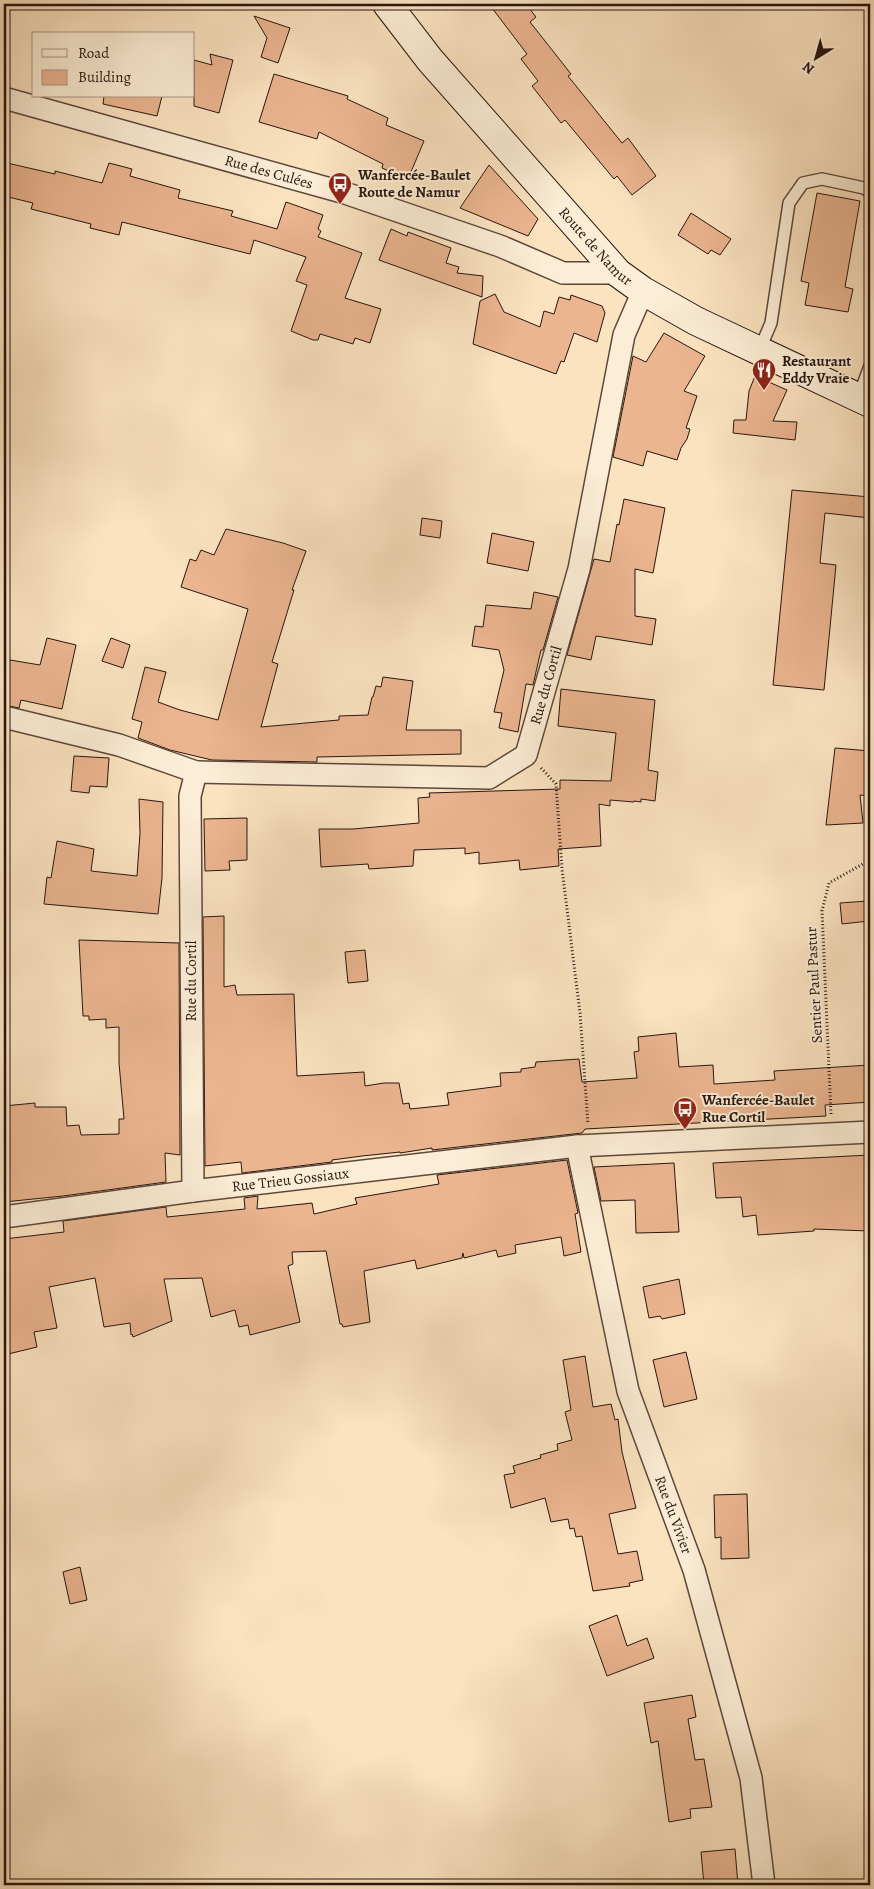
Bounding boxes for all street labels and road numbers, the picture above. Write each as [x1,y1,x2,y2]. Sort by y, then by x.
street label: Rue des Culées [222,150,315,194]
street label: Route de Namur [554,203,637,290]
street label: Rue du Cortil [525,643,567,727]
street label: Sentier Paul Pastur [801,926,827,1044]
street label: Rue du Cortil [181,940,201,1021]
street label: Rue Trieu Gossiaux [231,1163,350,1196]
street label: Rue du Vivier [650,1473,697,1557]

